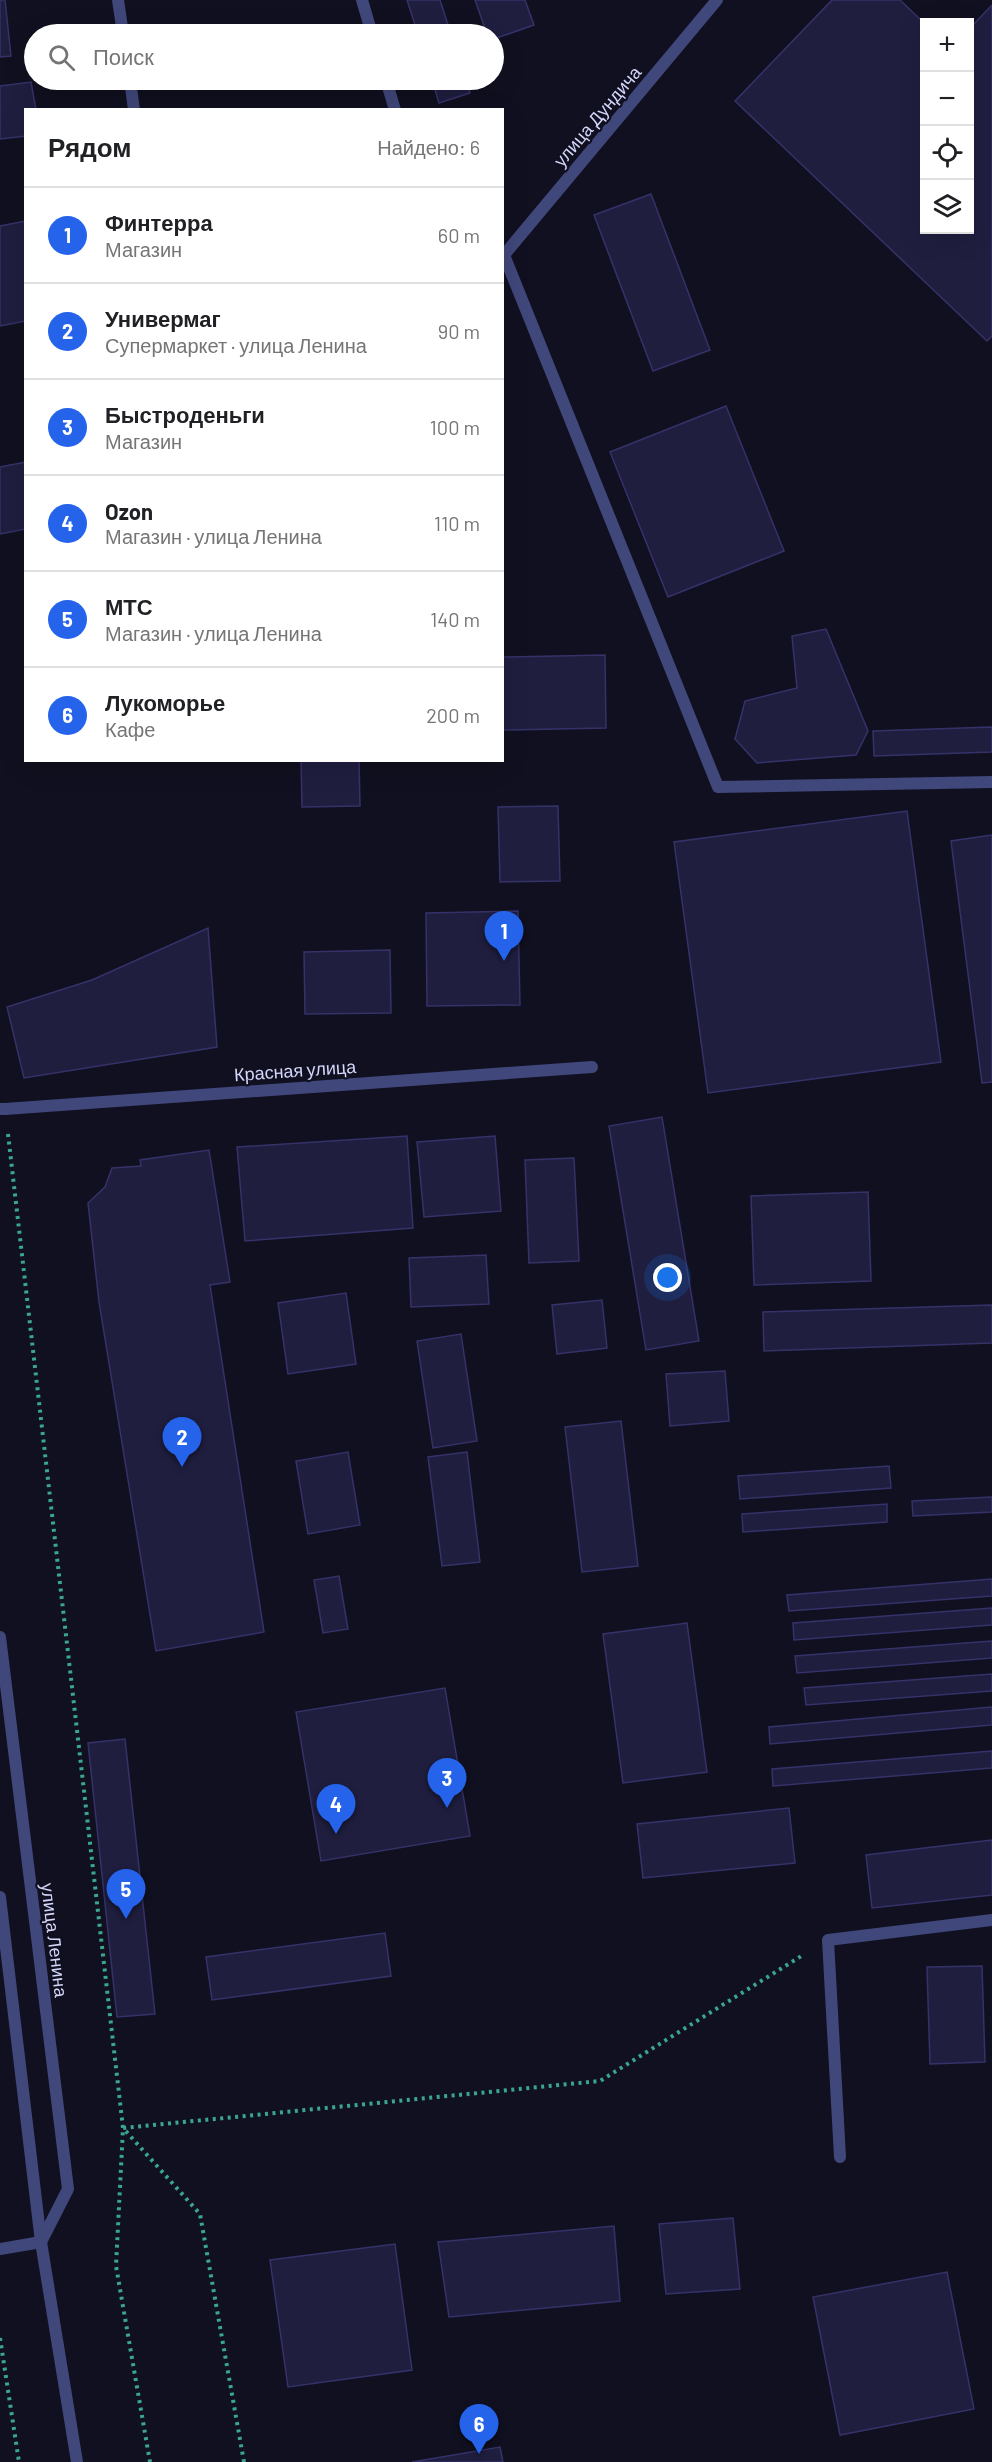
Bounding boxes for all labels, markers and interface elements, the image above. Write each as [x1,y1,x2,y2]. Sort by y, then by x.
map controls [920,18,974,234]
button: + [920,18,974,72]
search box [24,24,504,90]
icon: search [45,41,78,74]
text: Поиск [93,43,154,69]
street label: улица Дундича [549,60,646,171]
button: − [920,72,974,126]
button: locate [920,126,974,180]
text: Рядом [48,131,131,162]
text: Найдено: 6 [377,135,480,159]
button: layers [920,180,974,234]
text: Финтерра [105,209,213,235]
text: 1 [64,223,71,247]
text: 60 m [438,223,480,247]
text: Магазин [105,237,182,261]
text: Универмаг [105,305,221,331]
text: 2 [62,319,73,343]
text: 90 m [438,319,480,343]
text: Супермаркет · улица Ленина [105,333,367,357]
text: Быстроденьги [105,401,265,427]
text: 3 [62,415,73,439]
text: 100 m [430,415,480,439]
text: Магазин [105,429,182,453]
text: Ozon [105,498,153,524]
text: 4 [61,511,74,535]
text: 110 m [434,511,480,535]
text: Магазин · улица Ленина [105,524,322,548]
text: МТС [105,593,153,619]
text: 5 [62,607,73,631]
text: 140 m [430,607,480,631]
text: Магазин · улица Ленина [105,621,322,645]
text: Лукоморье [105,689,225,715]
text: 6 [62,703,73,727]
text: 200 m [426,703,480,727]
text: Кафе [105,717,155,741]
pin: 1 [484,912,524,961]
street label: Красная улица [233,1055,358,1085]
your location [653,1263,682,1292]
pin: 2 [162,1418,201,1467]
pin: 3 [428,1758,466,1808]
pin: 4 [316,1784,356,1834]
pin: 5 [106,1870,146,1919]
street label: улица Ленина [37,1882,73,1999]
pin: 6 [460,2404,498,2454]

